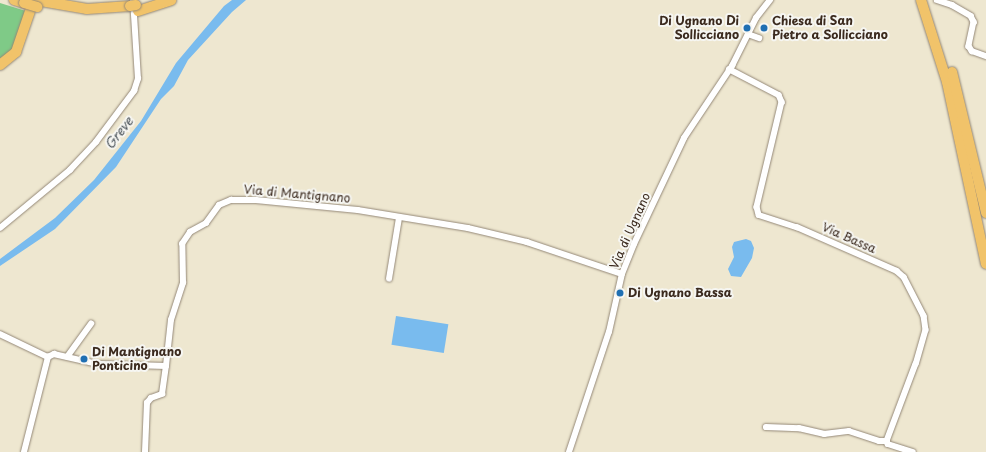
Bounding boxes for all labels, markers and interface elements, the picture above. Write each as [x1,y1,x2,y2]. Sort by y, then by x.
place label: Di Ugnano Di Sollicciano [659,14,739,42]
place label: Chiesa di San Pietro a Sollicciano [772,14,889,42]
marker: Di Ugnano Di Sollicciano [742,23,752,33]
marker: Chiesa di San Pietro a Sollicciano [759,23,769,33]
water label: Greve [102,114,136,152]
street label: Via di Mantignano [243,182,351,206]
street label: Via di Ugnano [607,191,653,271]
street label: Via Bassa [820,220,878,256]
place label: Di Ugnano Bassa [628,286,732,300]
marker: Di Ugnano Bassa [615,288,625,298]
place label: Di Mantignano Ponticino [92,345,182,373]
marker: Di Mantignano Ponticino [79,354,89,364]

